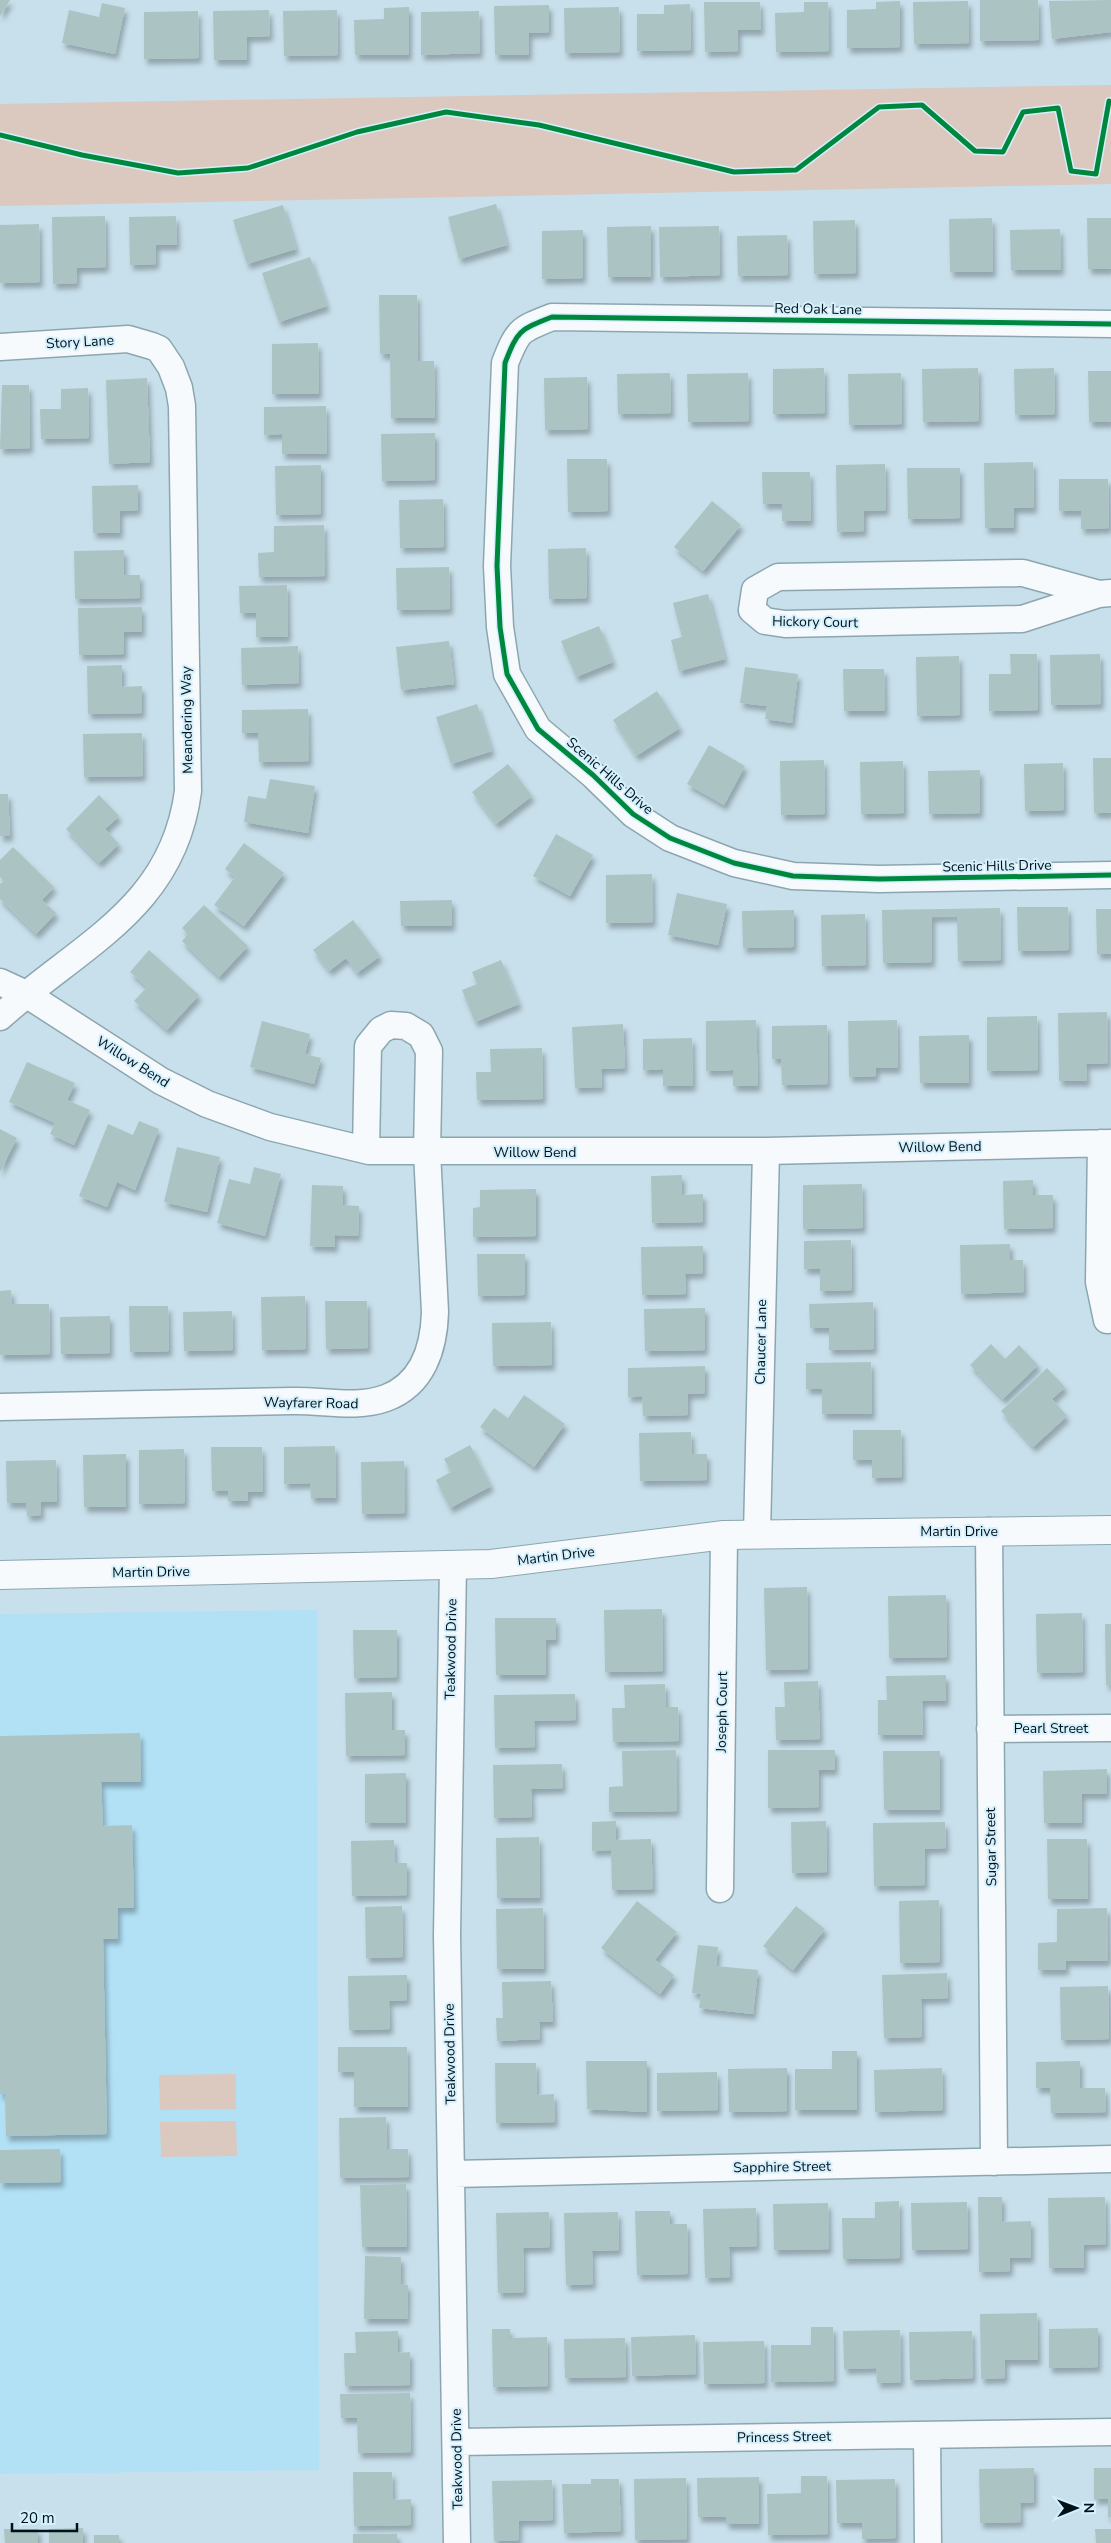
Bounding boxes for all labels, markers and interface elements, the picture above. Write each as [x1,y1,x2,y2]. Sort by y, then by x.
street label: Red Oak Lane [774,299,862,319]
street label: Story Lane [46,331,114,353]
street label: Hickory Court [772,612,858,632]
street label: Meandering Way [177,665,197,774]
street label: Scenic Hills Drive [563,733,657,819]
street label: Scenic Hills Drive [942,856,1052,876]
street label: Willow Bend [93,1032,173,1092]
street label: Willow Bend [898,1137,982,1157]
street label: Willow Bend [494,1143,576,1162]
street label: Chaucer Lane [751,1299,771,1385]
street label: Wayfarer Road [263,1393,359,1413]
street label: Martin Drive [920,1522,998,1541]
street label: Martin Drive [516,1542,596,1570]
street label: Martin Drive [112,1562,190,1582]
street label: Teakwood Drive [441,1598,461,1700]
street label: Joseph Court [712,1671,732,1754]
street label: Pearl Street [1014,1719,1088,1738]
street label: Sugar Street [981,1807,1001,1887]
street label: Teakwood Drive [440,2003,460,2105]
street label: Sapphire Street [733,2157,831,2177]
street label: Teakwood Drive [447,2408,467,2510]
street label: Princess Street [737,2427,831,2447]
north arrow [1051,2483,1101,2533]
scale bar [12,2500,78,2532]
text: N [1079,2502,1098,2513]
text: 20 m [20,2508,55,2528]

